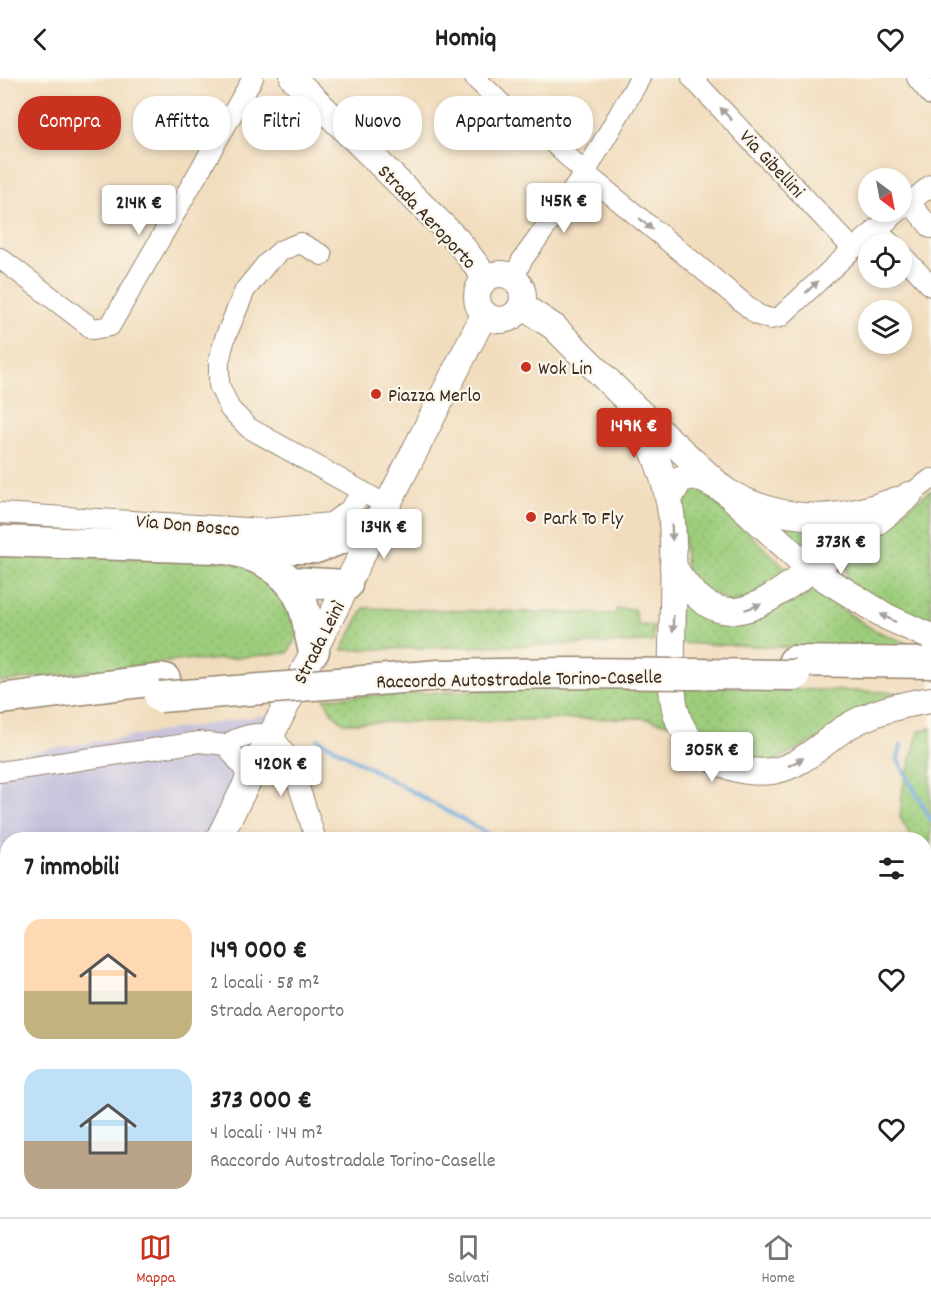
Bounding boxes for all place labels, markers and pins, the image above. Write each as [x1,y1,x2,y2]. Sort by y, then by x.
pin: 145K € [515,183,613,234]
pin: 214K € [90,185,188,236]
place label: Wok Lin [538,356,592,384]
marker: Wok Lin [519,360,533,374]
place label: Piazza Merlo [388,383,481,411]
marker: Piazza Merlo [369,387,383,401]
pin: 149K € [585,408,683,459]
place label: Park To Fly [543,506,624,534]
pin: 134K € [335,509,433,560]
marker: Park To Fly [524,510,538,524]
pin: 373K € [792,524,890,575]
pin: 305K € [663,732,761,783]
pin: 420K € [232,746,330,797]

